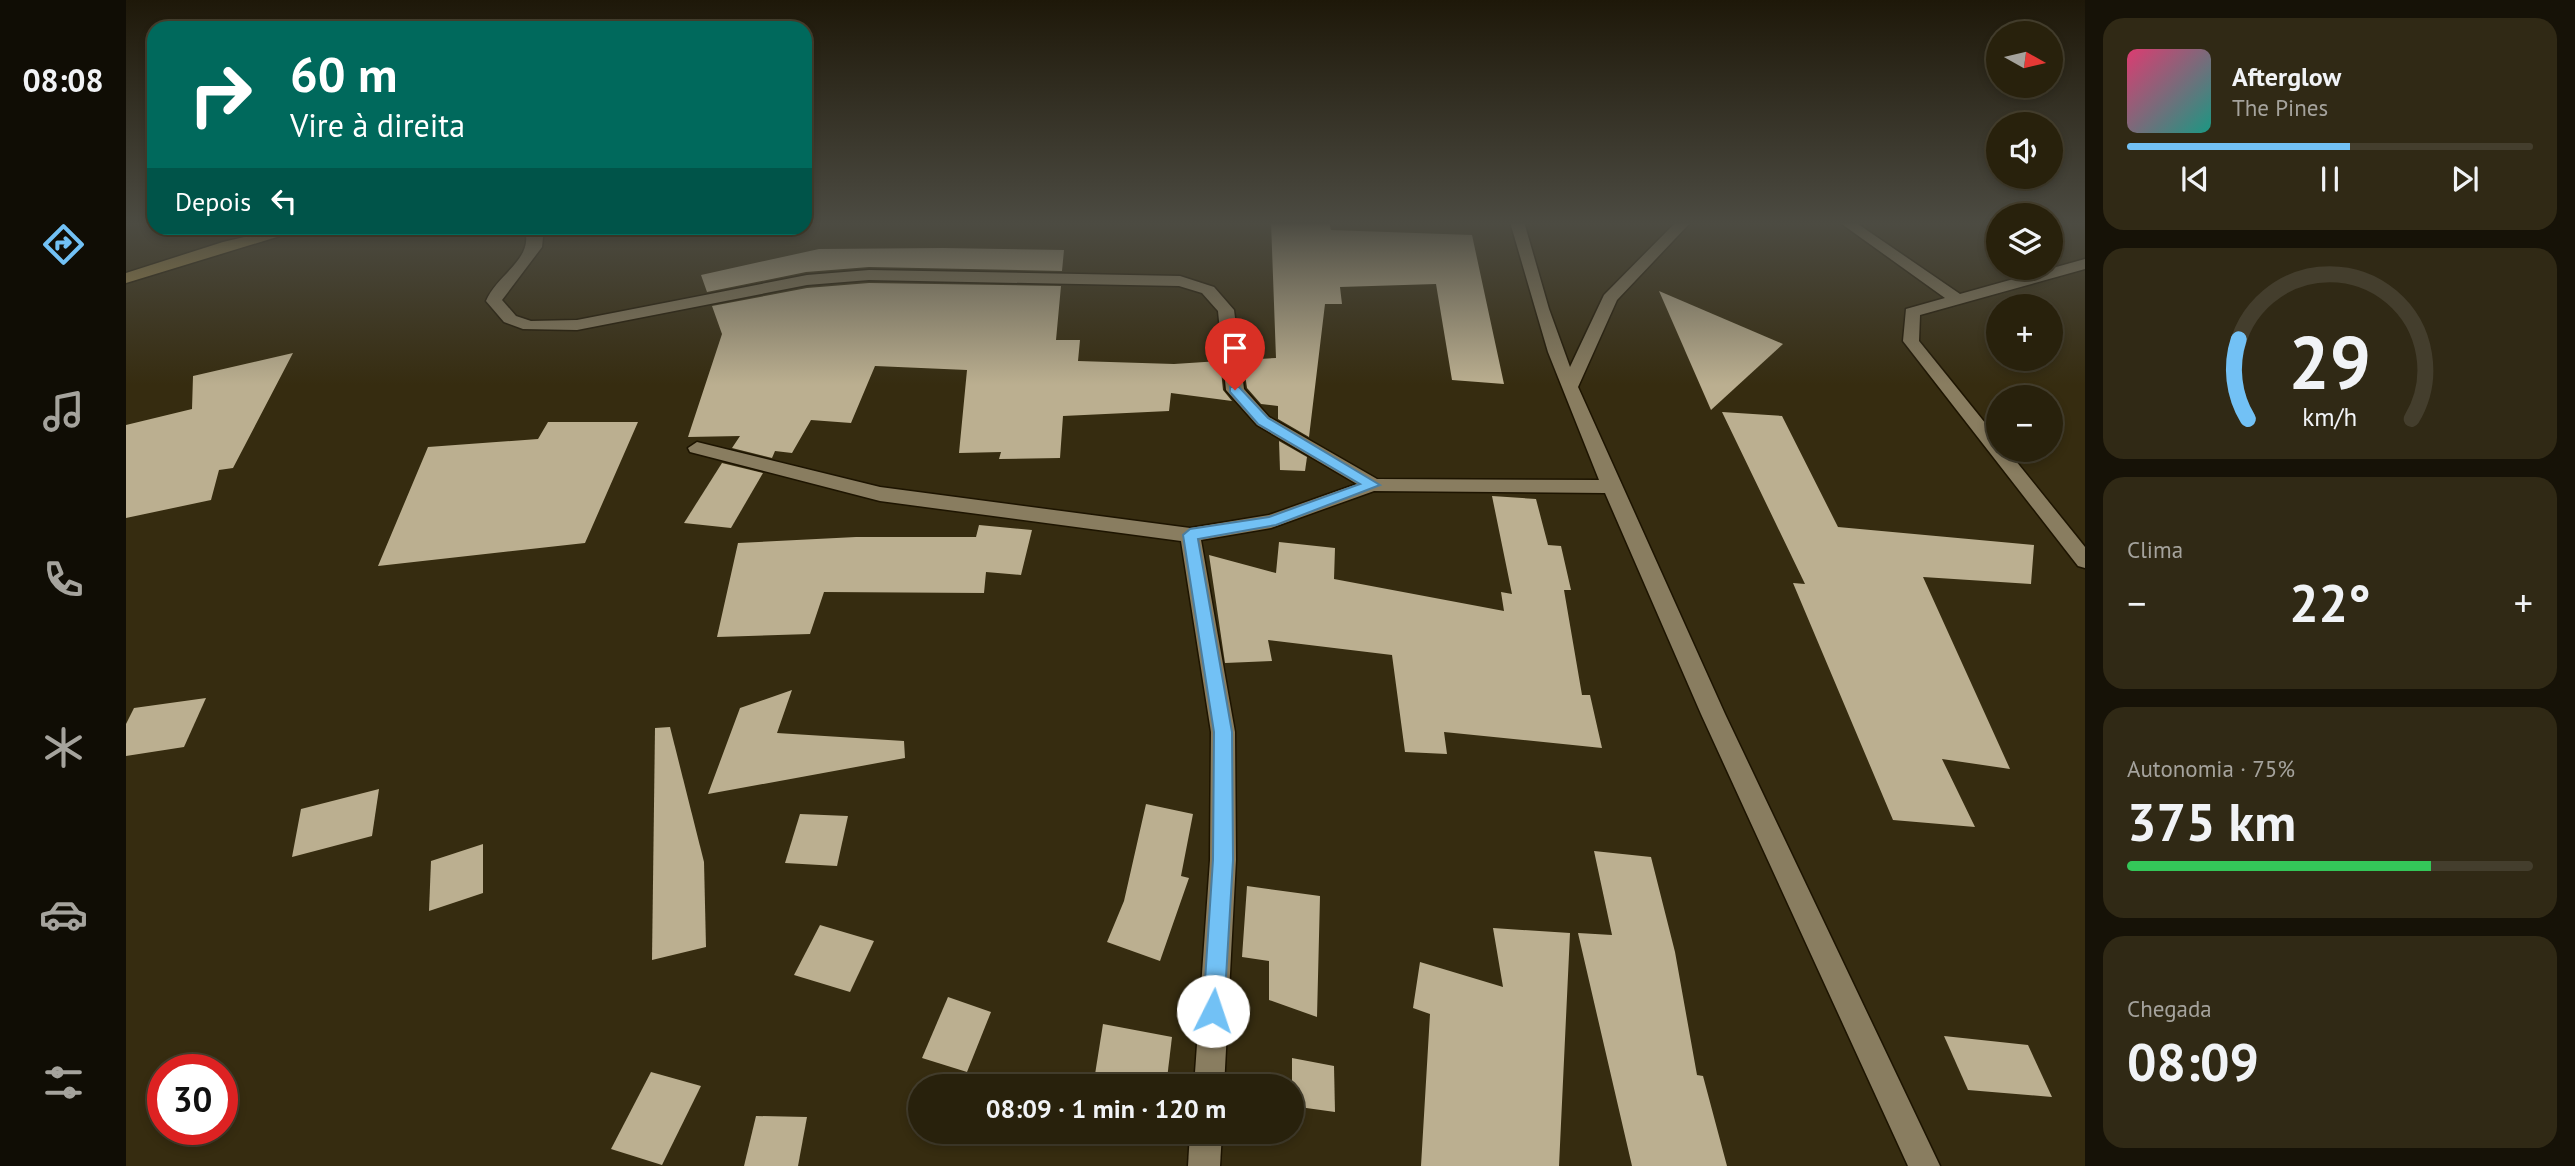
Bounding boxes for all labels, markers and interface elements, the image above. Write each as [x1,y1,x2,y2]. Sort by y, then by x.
north arrow [1986,21,2063,98]
map controls [1986,21,2063,462]
text: 60 m [290,42,397,106]
icon: right [175,49,266,140]
text: 08:08 [22,59,104,101]
text: Afterglow [2232,60,2341,93]
text: The Pines [2232,93,2328,122]
text: Vire à direita [290,104,465,146]
button: sound [1986,112,2063,189]
icon: previous [2176,160,2214,198]
icon: pause [2311,160,2349,198]
icon: next [2446,160,2484,198]
icon: left [265,182,303,220]
text: Depois [175,185,251,218]
button: layers [1986,203,2063,280]
icon: directions [39,220,88,269]
button: + [1986,294,2063,371]
text: 29 [2289,316,2371,410]
pin [1205,318,1265,390]
icon: arrive [1216,329,1254,367]
button: − [1986,385,2063,462]
icon: music [39,387,88,436]
text: km/h [2303,401,2357,433]
text: Clima [2127,535,2183,564]
icon: phone [39,555,88,604]
text: 22° [2289,569,2371,636]
text: − [2127,578,2146,627]
text: + [2514,578,2533,627]
icon: climate [39,723,88,772]
text: Autonomia · 75% [2127,754,2295,783]
text: 375 km [2127,788,2296,855]
icon: car [39,890,88,939]
position arrow [1176,974,1250,1048]
text: Chegada [2127,994,2212,1023]
text: 08:09 [2127,1028,2259,1095]
speed limit sign: 30 [147,1054,238,1145]
icon: filters [39,1058,88,1107]
text: 08:09 · 1 min · 120 m [986,1092,1226,1125]

